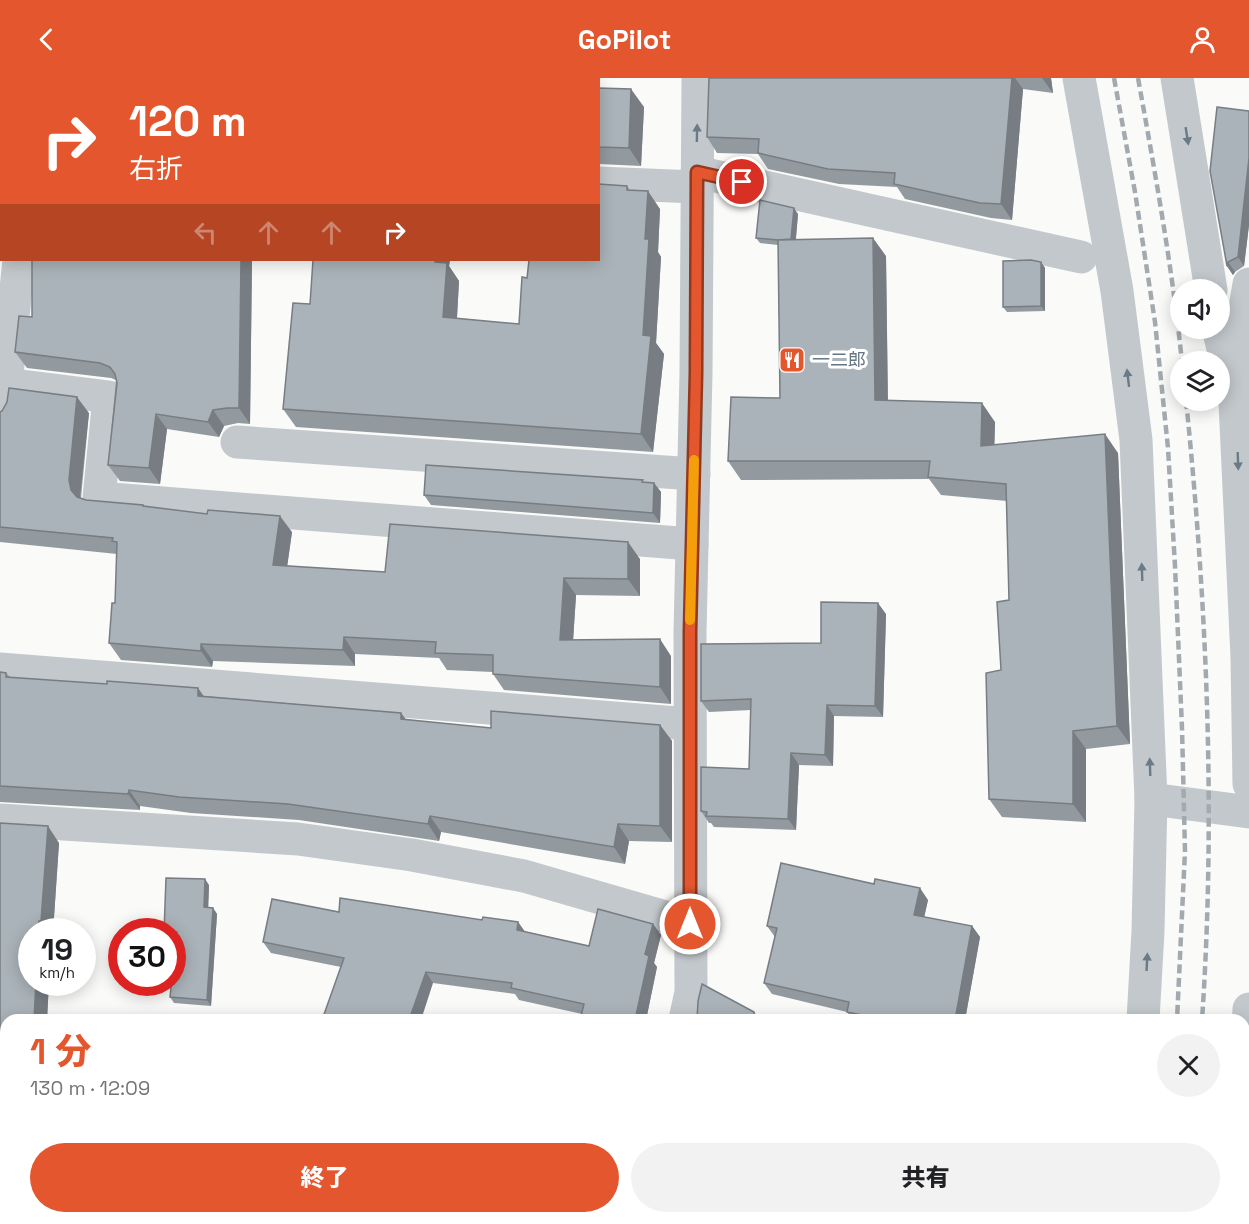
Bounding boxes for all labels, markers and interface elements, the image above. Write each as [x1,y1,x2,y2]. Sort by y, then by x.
text: GoPilot [578,22,671,57]
icon: back [30,23,63,56]
icon: person [1186,23,1219,56]
text: 120 m [129,95,247,148]
icon: right [30,102,108,180]
one-way arrow [692,123,702,142]
one-way arrow [1183,126,1192,145]
text: 右折 [129,151,183,186]
pin [716,156,767,207]
icon: arrive [725,165,758,198]
icon: left [189,216,222,249]
icon: ahead [252,216,285,249]
icon: ahead [315,216,348,249]
icon: right [378,216,411,249]
map controls [1170,279,1230,411]
button: sound [1170,279,1230,339]
restaurant icon: 一二郎 [777,345,807,375]
place label: 一二郎 [812,348,866,371]
button: layers [1170,351,1230,411]
one-way arrow [1123,368,1132,387]
one-way arrow [1233,452,1243,471]
one-way arrow [1137,562,1146,581]
one-way arrow [1145,757,1154,776]
position arrow [658,892,722,956]
speed limit sign: 30 [108,918,186,996]
text: 19 [41,930,73,969]
one-way arrow [1142,952,1151,971]
text: km/h [39,963,75,982]
text: 1 分 [30,1029,91,1075]
button: close [1157,1034,1220,1097]
text: 130 m · 12:09 [30,1075,150,1101]
button: 終了 [30,1143,619,1212]
button: 共有 [631,1143,1220,1212]

